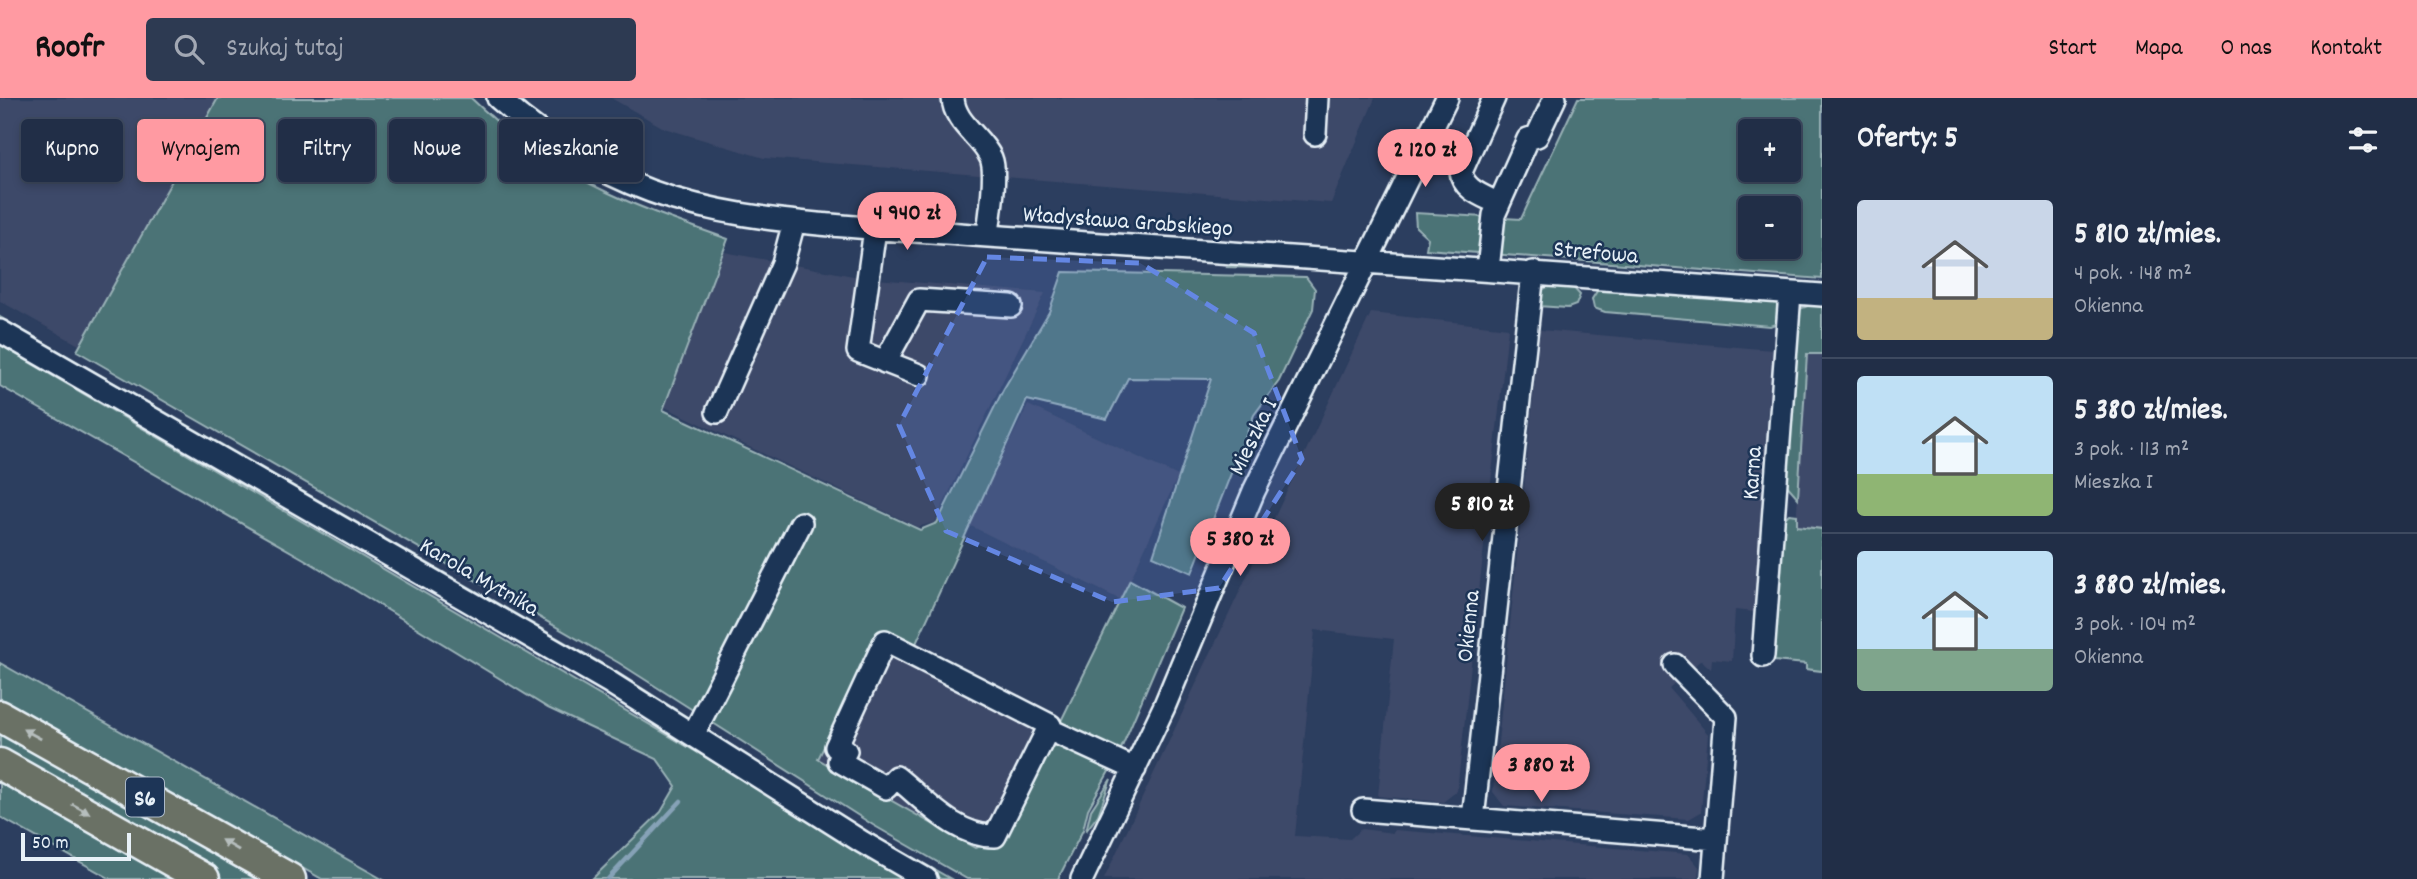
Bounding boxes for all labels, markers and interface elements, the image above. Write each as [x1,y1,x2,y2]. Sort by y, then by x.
search box [146,18,636,81]
text: Roofr [35,26,104,73]
icon: search [170,30,208,68]
text: Szukaj tutaj [226,31,344,68]
text: Start [2048,32,2097,66]
text: Mapa [2135,32,2183,66]
text: O nas [2221,32,2272,66]
text: Kontakt [2310,32,2382,66]
chip: Kupno [21,119,123,182]
chip: Wynajem [137,119,264,182]
chip: Filtry [278,119,375,182]
chip: Nowe [389,119,485,182]
chip: Mieszkanie [499,119,643,182]
map controls [1738,119,1801,259]
button: + [1738,119,1801,182]
text: Oferty: 5 [1857,119,1958,162]
icon: filters [2344,121,2382,159]
pin: 2 120 zł [1353,130,1497,189]
text: 2 120 zł [1394,135,1456,168]
pin: 4 940 zł [835,192,979,252]
button: − [1738,196,1801,259]
text: 4 940 zł [873,198,941,231]
street label: Władysława Grabskiego [1022,199,1234,247]
text: 5 810 zł/mies. [2074,215,2221,258]
icon: home [1913,228,1997,312]
street label: Strefowa [1552,233,1640,275]
text: 4 pok. · 148 m² [2074,258,2192,291]
text: Okienna [2074,291,2143,324]
text: 5 380 zł/mies. [2074,391,2228,434]
street label: Mieszka I [1221,392,1288,482]
icon: home [1913,404,1997,488]
text: 3 pok. · 113 m² [2074,434,2189,467]
street label: Karna [1735,445,1773,501]
text: Mieszka I [2074,467,2153,500]
pin: 5 810 zł [1410,484,1554,543]
text: 5 810 zł [1451,489,1513,522]
pin: 5 380 zł [1168,518,1312,578]
text: 5 380 zł [1206,524,1274,557]
street label: Karola Mytnika [412,530,545,627]
text: 3 880 zł/mies. [2074,566,2226,609]
icon: home [1913,579,1997,663]
street label: Okienna [1449,588,1491,664]
text: 3 pok. · 104 m² [2074,609,2196,642]
text: Okienna [2074,642,2143,675]
one-way arrow [22,728,42,739]
pin: 3 880 zł [1469,744,1613,804]
text: 3 880 zł [1508,750,1574,783]
road number: S6 [126,778,164,817]
one-way arrow [71,804,91,815]
scale bar [21,830,131,862]
text: 50 m [32,831,69,858]
one-way arrow [221,839,240,851]

